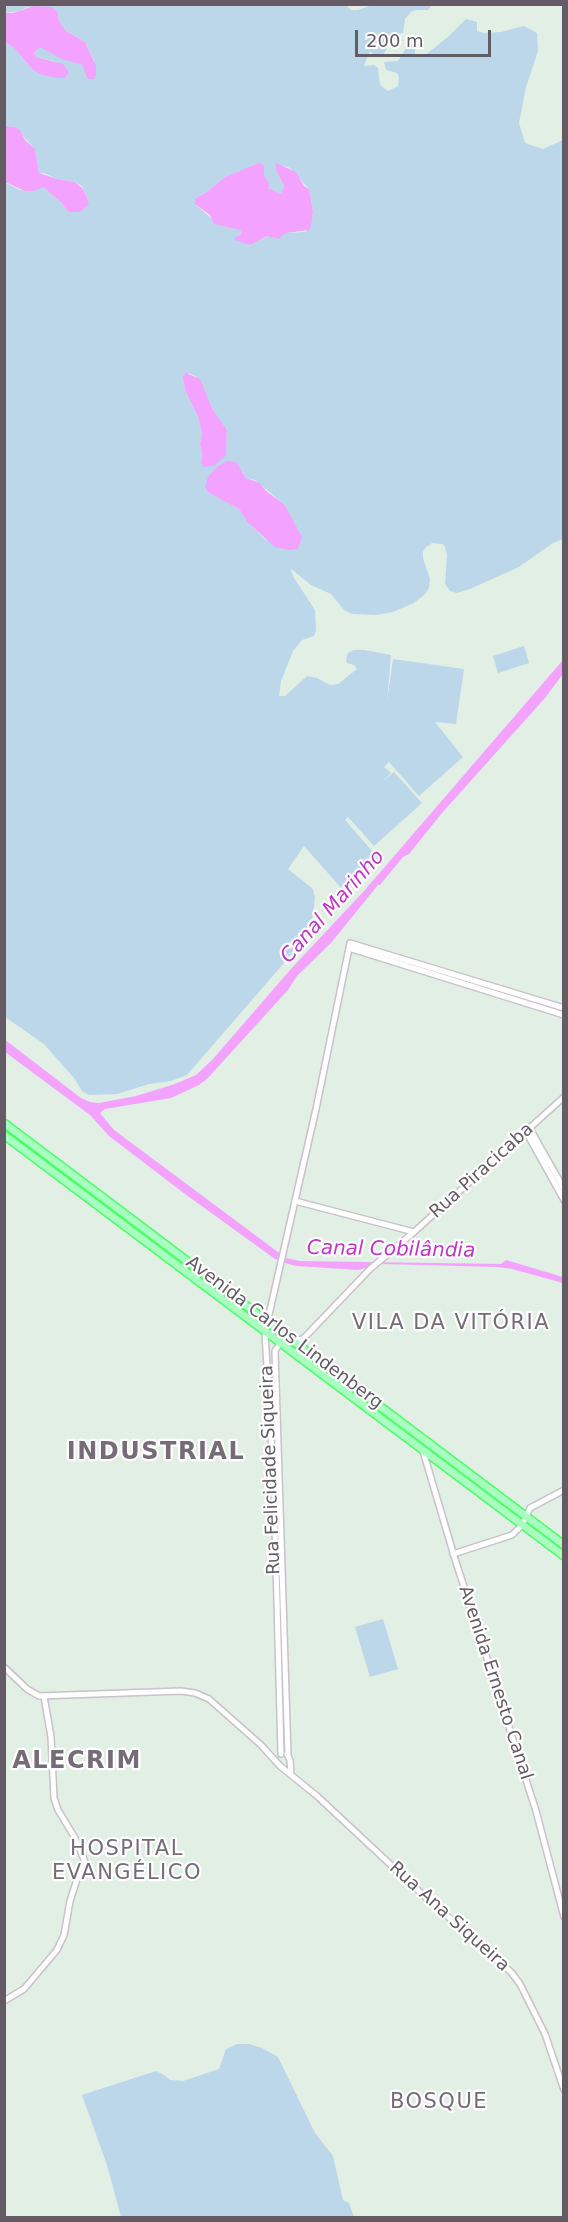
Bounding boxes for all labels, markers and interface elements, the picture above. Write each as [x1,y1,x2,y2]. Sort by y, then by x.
scale bar [358,18,494,56]
text: 200 m [366,30,424,51]
water label: Canal Marinho [276,845,390,969]
street label: Rua Piracicaba [426,1119,538,1223]
water label: Canal Cobilândia [307,1237,475,1263]
street label: Avenida Carlos Lindenberg [181,1252,387,1414]
district label: VILA DA VITÓRIA [352,1311,550,1337]
street label: Rua Felicidade Siqueira [257,1365,285,1575]
district label: INDUSTRIAL [67,1439,245,1467]
street label: Avenida Ernesto Canal [453,1583,537,1783]
district label: ALECRIM [12,1748,142,1776]
district label: HOSPITAL EVANGÉLICO [52,1837,202,1887]
street label: Rua Ana Siqueira [385,1857,513,1977]
district label: BOSQUE [390,2090,488,2116]

